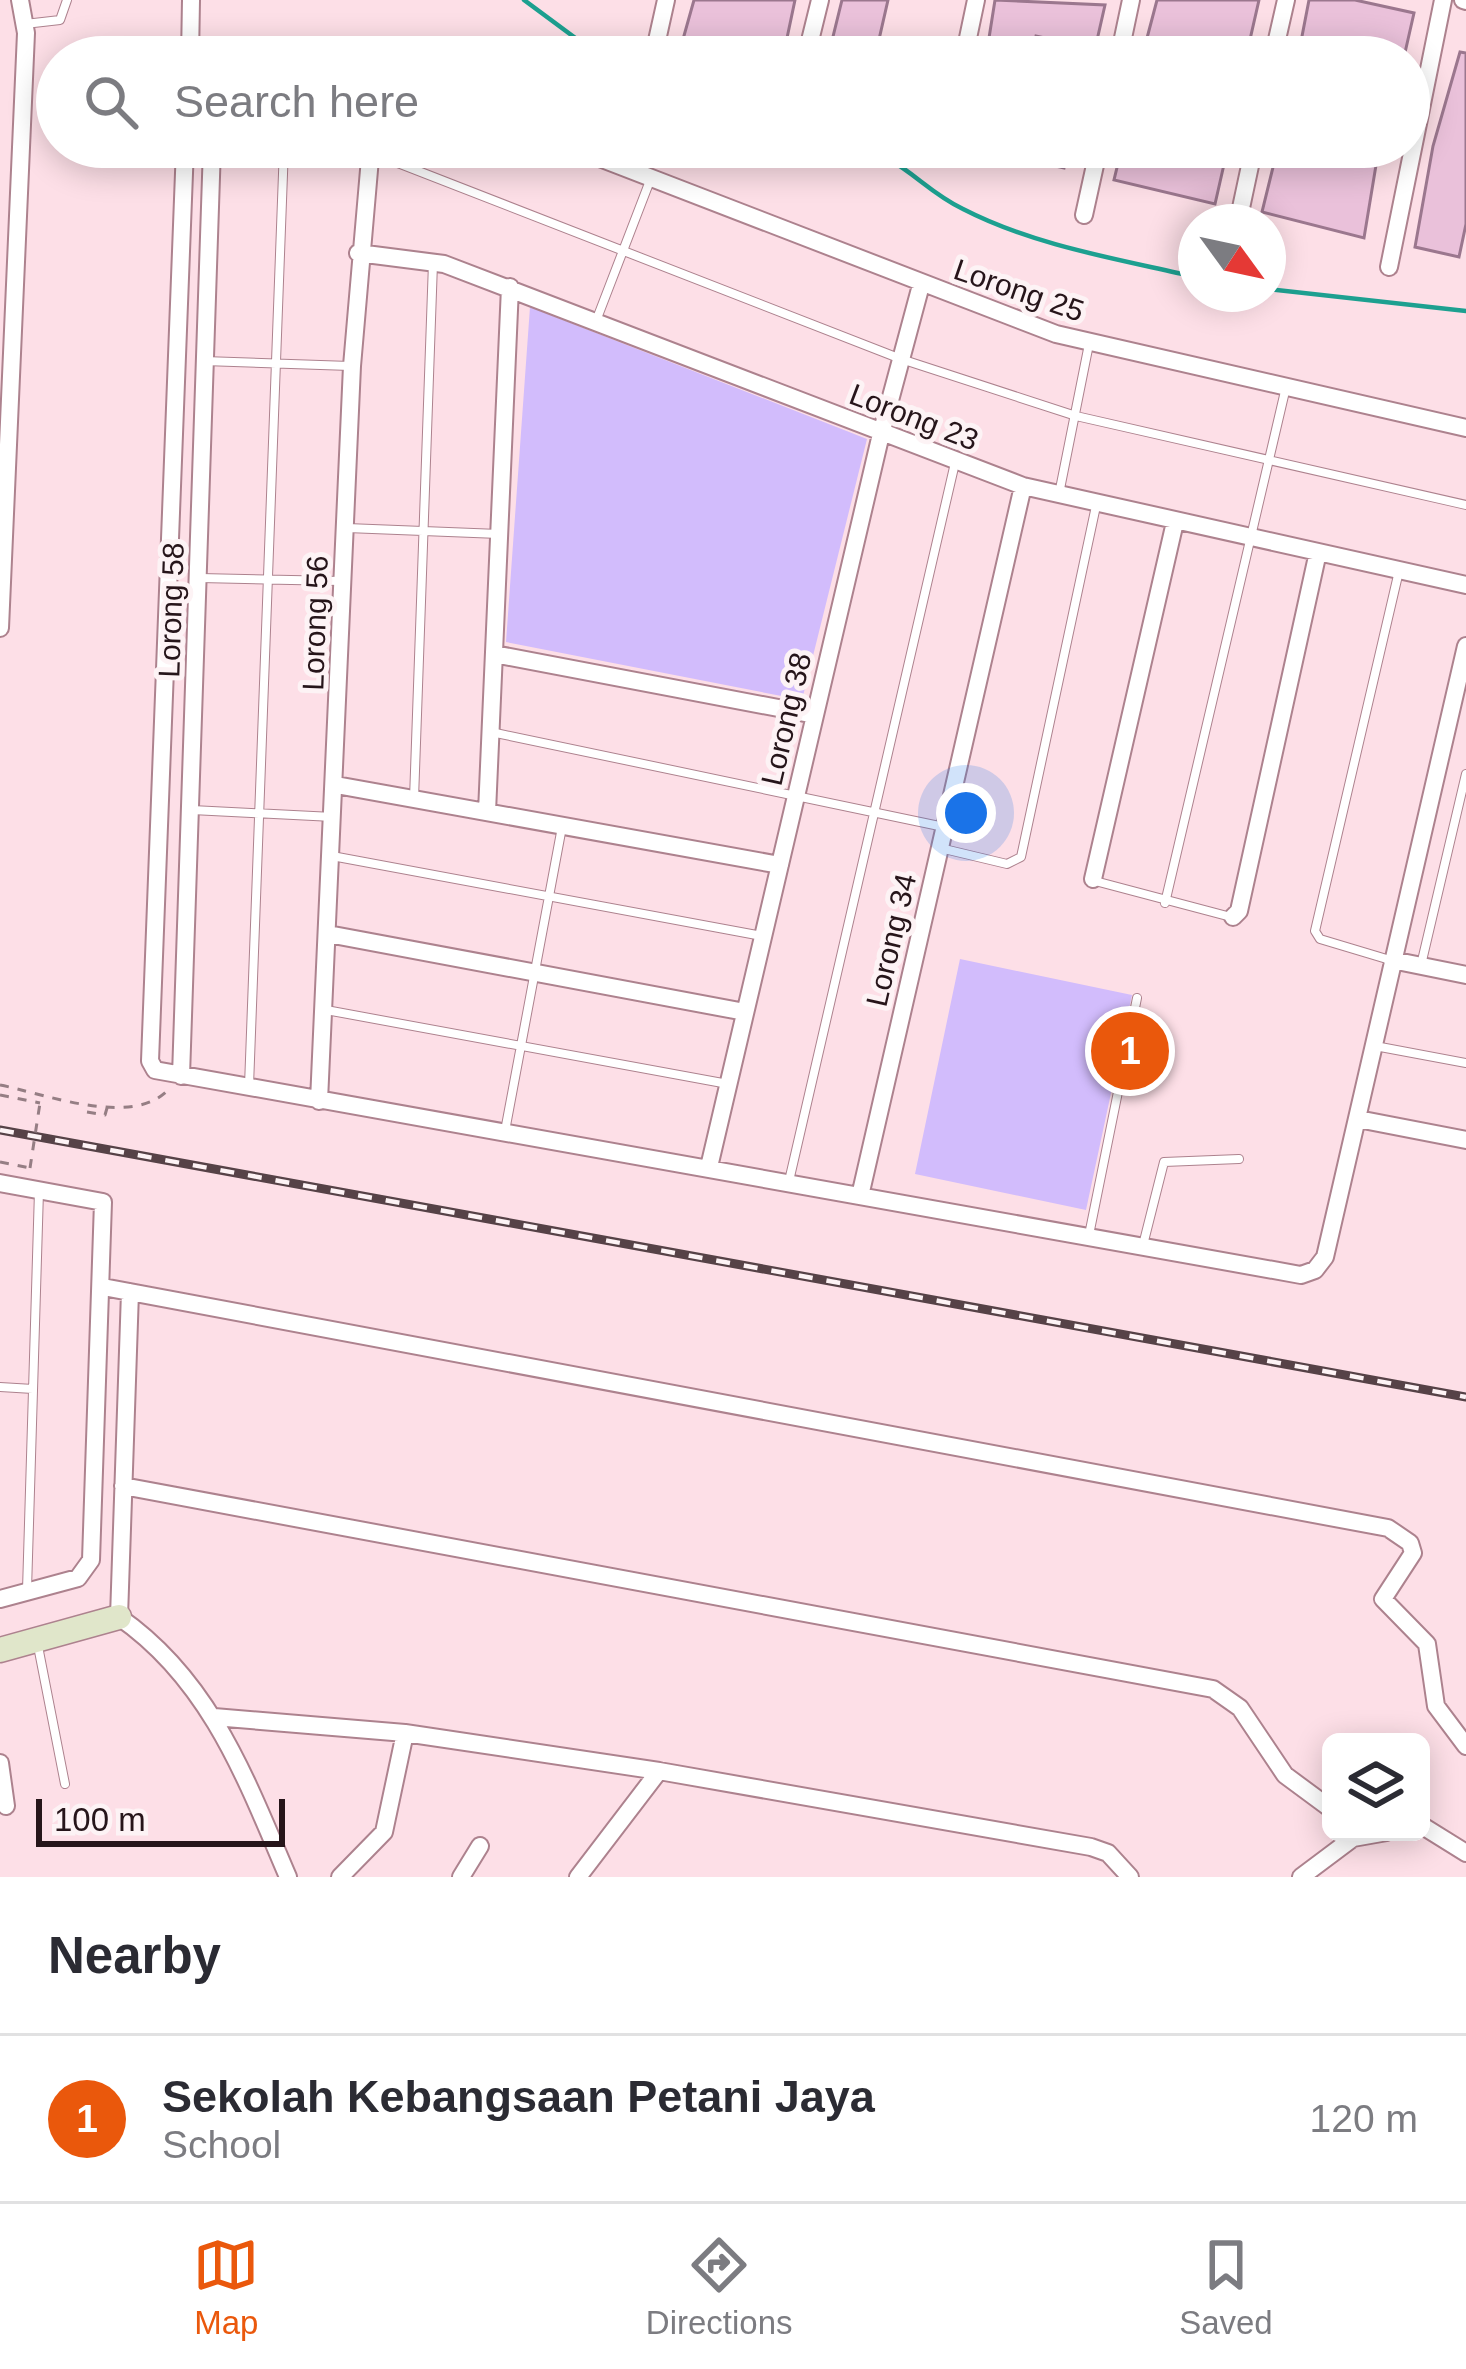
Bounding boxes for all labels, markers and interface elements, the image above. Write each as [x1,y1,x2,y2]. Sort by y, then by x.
search box [36,36,1430,168]
icon: search [78,69,144,135]
text: Search here [174,76,419,127]
north arrow [1178,204,1286,312]
street label: Lorong 25 [950,252,1088,328]
street label: Lorong 23 [845,377,983,457]
street label: Lorong 58 [152,542,190,678]
street label: Lorong 56 [296,555,334,691]
street label: Lorong 38 [755,649,817,789]
your location [936,783,996,843]
street label: Lorong 34 [860,870,922,1010]
pin: 1 [1091,1006,1169,1096]
map controls [1322,1733,1430,1841]
button: layers [1322,1733,1430,1841]
scale bar [36,1793,285,1846]
text: 100 m [54,1801,146,1838]
text: Nearby [48,1927,221,1984]
text: Sekolah Kebangsaan Petani Jaya [162,2071,875,2122]
text: 1 [76,2097,98,2140]
text: 120 m [1310,2097,1418,2140]
text: School [162,2123,281,2166]
tab: Map [193,2232,259,2342]
tab: Directions [646,2232,793,2342]
tab: Saved [1179,2232,1273,2342]

